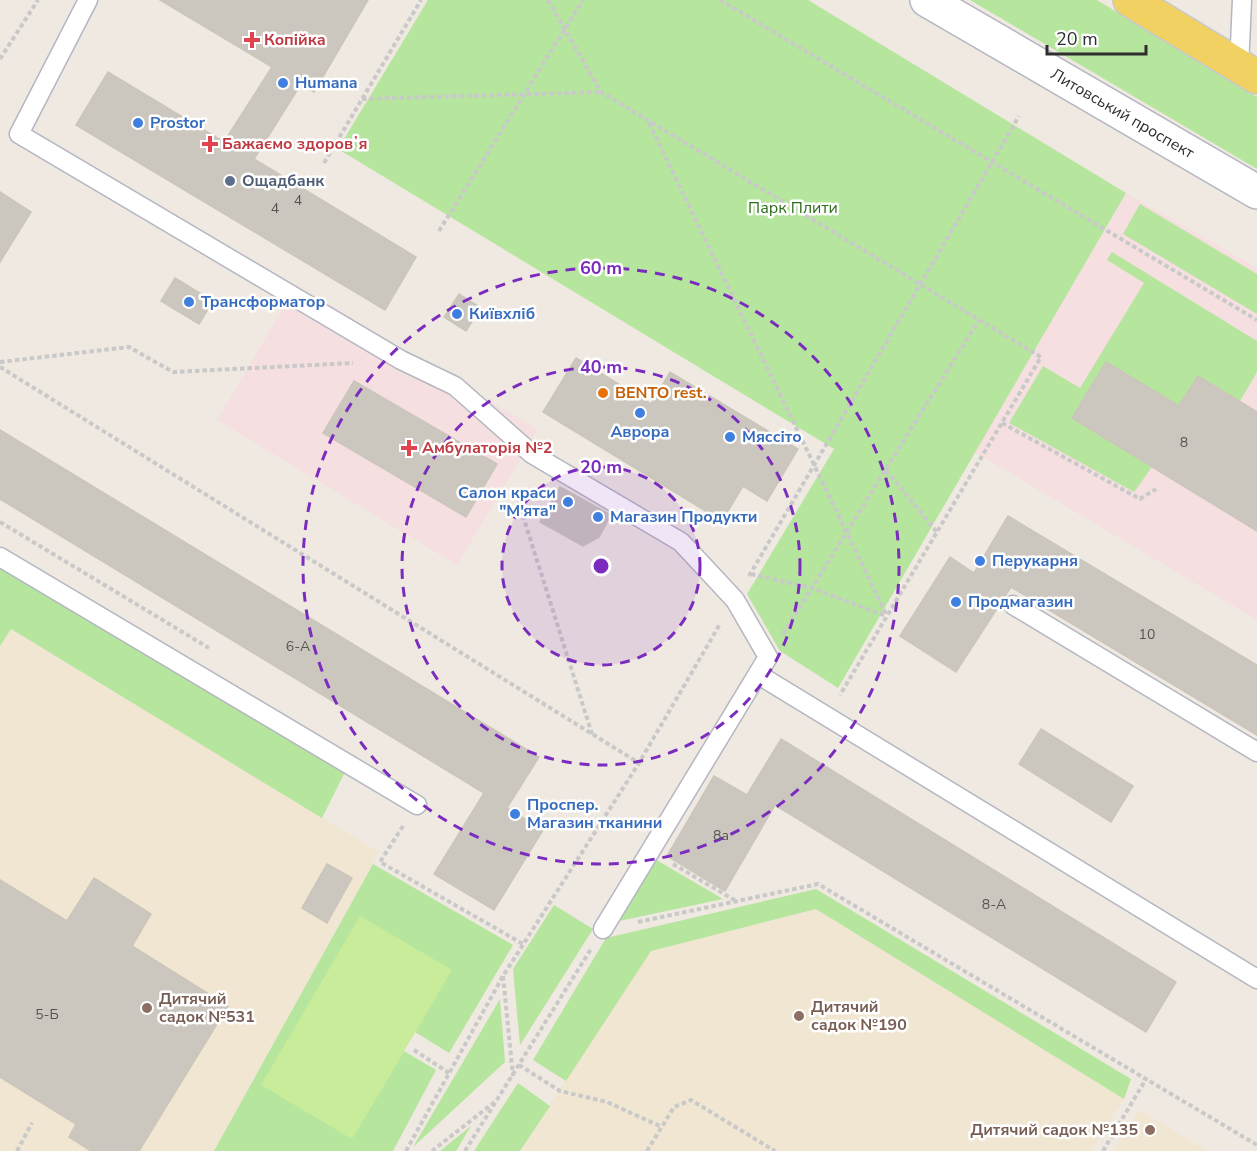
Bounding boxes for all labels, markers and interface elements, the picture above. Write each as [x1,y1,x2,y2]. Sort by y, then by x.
scale bar [1047,18,1146,56]
text: 20 m [1056,27,1098,51]
place label: Копійка [264,29,326,51]
marker: Копійка [245,33,259,47]
street label: Литовський проспект [1047,63,1199,165]
place label: Humana [295,72,358,94]
marker: Humana [276,76,290,90]
place label: Prostor [150,112,206,134]
marker: Prostor [131,116,145,130]
place label: Бажаємо здоровʼя [222,133,368,155]
marker: Бажаємо здоровʼя [203,137,217,151]
place label: Ощадбанк [242,170,325,192]
marker: Ощадбанк [223,174,237,188]
house number: 4 [294,191,302,210]
park label: Парк Плити [748,197,838,219]
house number: 4 [271,199,279,218]
text: 60 m [580,256,622,280]
place label: Трансформатор [201,291,326,313]
marker: Трансформатор [182,295,196,309]
place label: Київхліб [469,303,535,325]
marker: Київхліб [450,307,464,321]
text: 40 m [580,355,622,379]
place label: BENTO rest. [615,382,707,404]
marker: BENTO rest. [596,386,610,400]
marker: Аврора [633,406,647,420]
place label: Аврора [610,421,670,443]
place label: Мяссіто [742,426,802,448]
marker: Мяссіто [723,430,737,444]
house number: 8 [1180,433,1188,452]
place label: Амбулаторія №2 [422,437,552,459]
marker: Амбулаторія №2 [400,439,418,457]
text: 20 m [580,455,622,479]
place label: Салон краси "М'ята" [458,482,556,522]
marker: Салон краси "М'ята" [561,495,575,509]
place label: Магазин Продукти [610,506,757,528]
marker: Магазин Продукти [591,510,605,524]
place label: Перукарня [992,550,1078,572]
marker: Перукарня [973,554,987,568]
centre of rings [591,556,611,576]
place label: Продмагазин [968,591,1073,613]
marker: Продмагазин [949,595,963,609]
house number: 10 [1139,625,1155,644]
house number: 6-А [286,637,310,656]
place label: Проспер. Магазин тканини [527,794,662,834]
marker: Проспер. Магазин тканини [508,807,522,821]
house number: 8а [713,826,729,845]
house number: 8-А [982,895,1006,914]
place label: Дитячий садок №531 [159,988,255,1028]
place label: Дитячий садок №190 [811,996,907,1036]
marker: Дитячий садок №531 [140,1001,154,1015]
house number: 5-Б [35,1005,59,1024]
marker: Дитячий садок №190 [792,1009,806,1023]
place label: Дитячий садок №135 [970,1119,1138,1141]
marker: Дитячий садок №135 [1143,1123,1157,1137]

